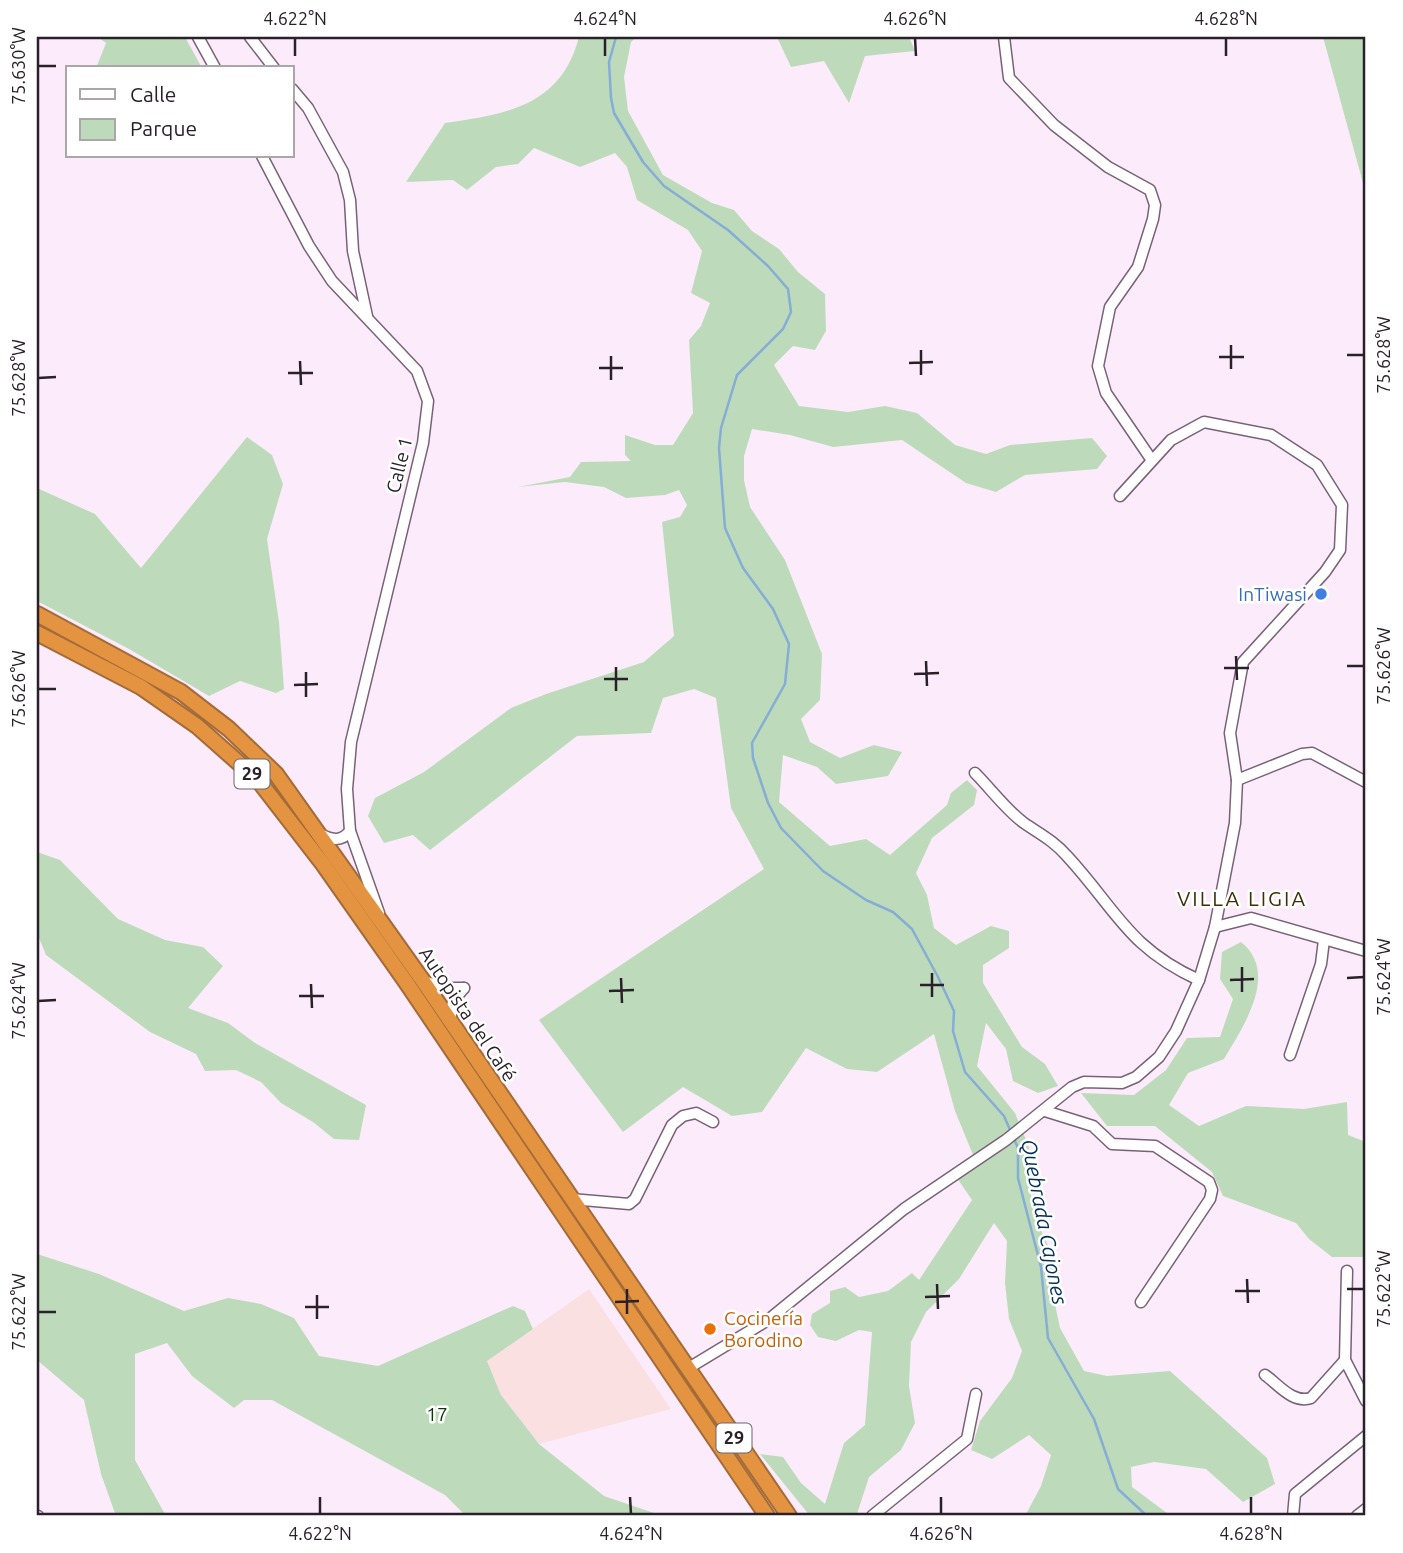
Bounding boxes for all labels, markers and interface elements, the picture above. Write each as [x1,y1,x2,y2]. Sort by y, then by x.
text: 4.622°N [263,8,327,28]
text: 4.624°N [573,8,637,28]
text: 4.626°N [883,8,947,28]
text: 4.628°N [1194,8,1258,28]
text: 75.630°W [8,27,28,105]
legend [66,66,294,158]
text: Calle [130,82,176,106]
text: Parque [130,116,197,140]
text: 75.628°W [1373,316,1393,394]
text: 75.628°W [8,339,28,417]
street label: Calle 1 [381,435,417,495]
place label: InTiwasi [1238,583,1307,605]
marker: InTiwasi [1313,586,1329,602]
text: 75.626°W [1373,627,1393,705]
text: 75.626°W [8,650,28,728]
road number: 29 [234,760,270,788]
district label: VILLA LIGIA [1177,886,1307,910]
text: 75.624°W [1373,938,1393,1016]
street label: Autopista del Café [415,943,521,1085]
text: 75.624°W [8,962,28,1040]
water label: Quebrada Cajones [1016,1137,1073,1307]
text: 75.622°W [1373,1250,1393,1328]
text: 75.622°W [8,1273,28,1351]
place label: Cocinería Borodino [724,1307,803,1351]
marker: Cocinería Borodino [702,1321,718,1337]
park label: 17 [426,1403,448,1425]
road number: 29 [716,1423,752,1452]
text: 4.622°N [288,1523,352,1543]
text: 4.624°N [599,1523,663,1543]
text: 4.626°N [909,1523,973,1543]
text: 4.628°N [1219,1523,1283,1543]

